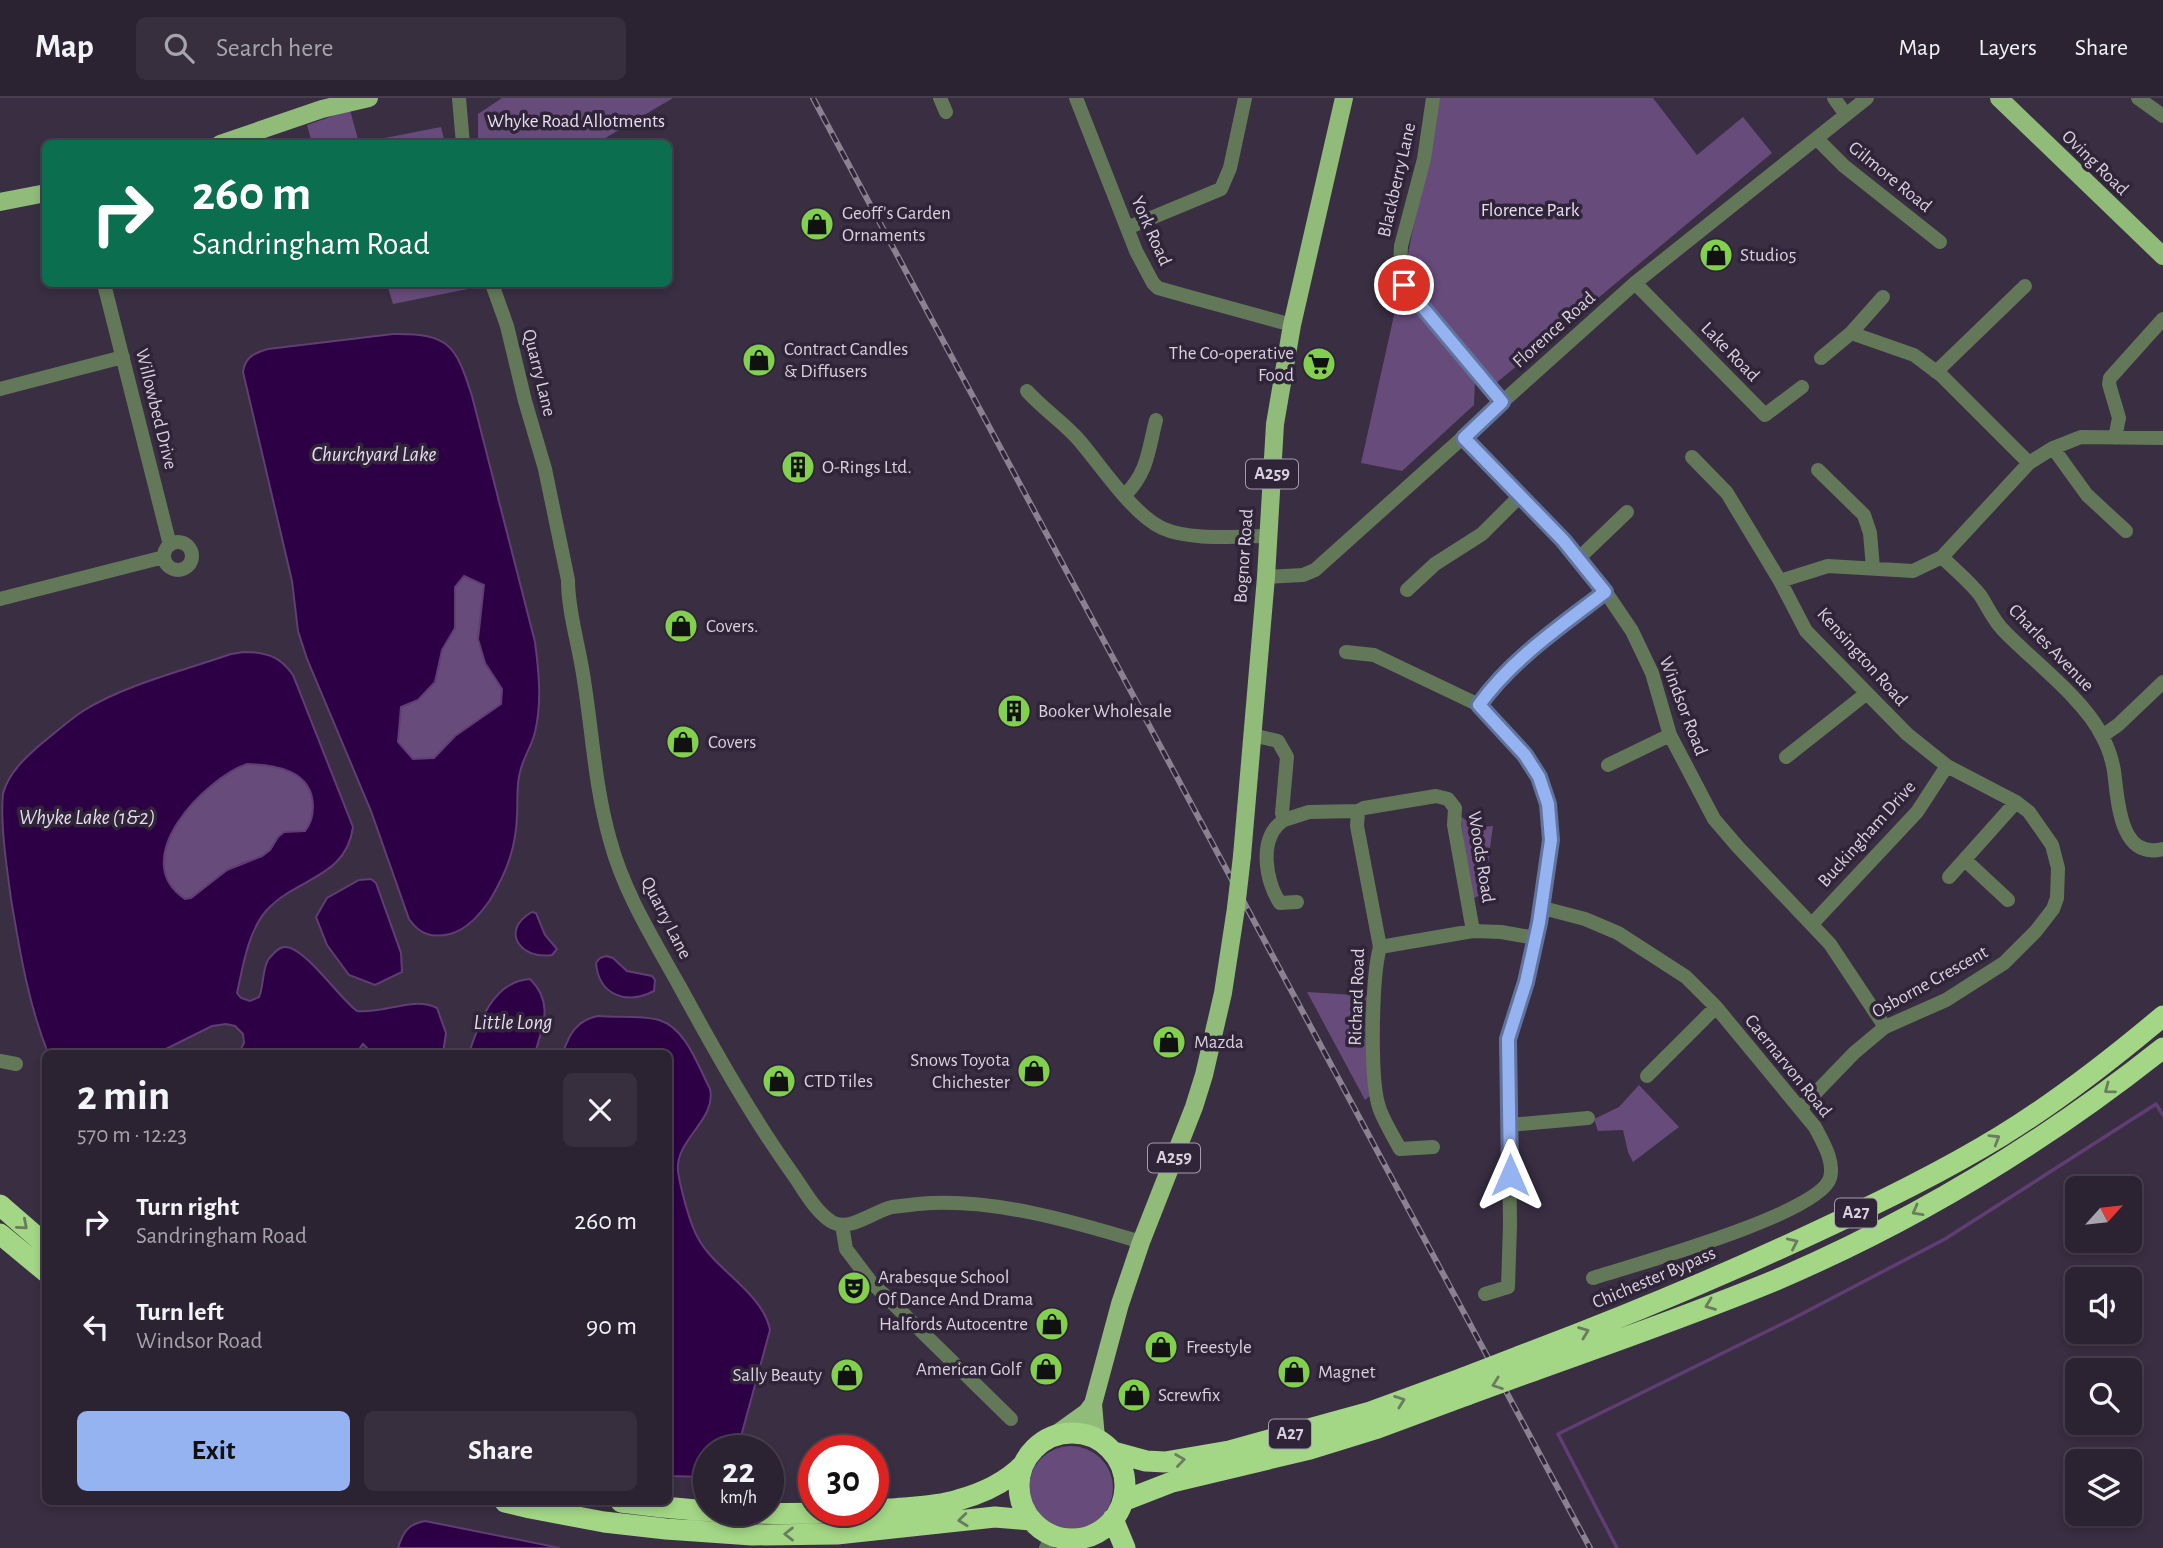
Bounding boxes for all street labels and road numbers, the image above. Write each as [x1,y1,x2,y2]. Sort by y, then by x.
street label: Blackberry Lane [1375,121,1419,239]
street label: Oving Road [2058,127,2132,199]
street label: Gilmore Road [1845,138,1935,216]
street label: York Road [1127,193,1175,269]
street label: Florence Road [1509,288,1599,372]
street label: Lake Road [1697,319,1763,386]
street label: Quarry Lane [519,327,559,419]
street label: Willowbed Drive [132,347,180,471]
road number: A259 [1246,460,1298,488]
street label: Bognor Road [1231,508,1257,604]
street label: Charles Avenue [2005,601,2097,695]
street label: Kensington Road [1813,604,1911,710]
street label: Windsor Road [1655,654,1711,758]
street label: Buckingham Drive [1814,777,1920,891]
street label: Woods Road [1464,810,1498,904]
street label: Quarry Lane [637,874,695,962]
street label: Osborne Crescent [1869,942,1991,1022]
street label: Richard Road [1346,948,1368,1046]
street label: Caernarvon Road [1741,1011,1835,1121]
road number: A259 [1148,1143,1200,1172]
road number: A27 [1835,1198,1877,1228]
street label: Chichester Bypass [1590,1243,1718,1313]
road number: A27 [1269,1420,1311,1448]

